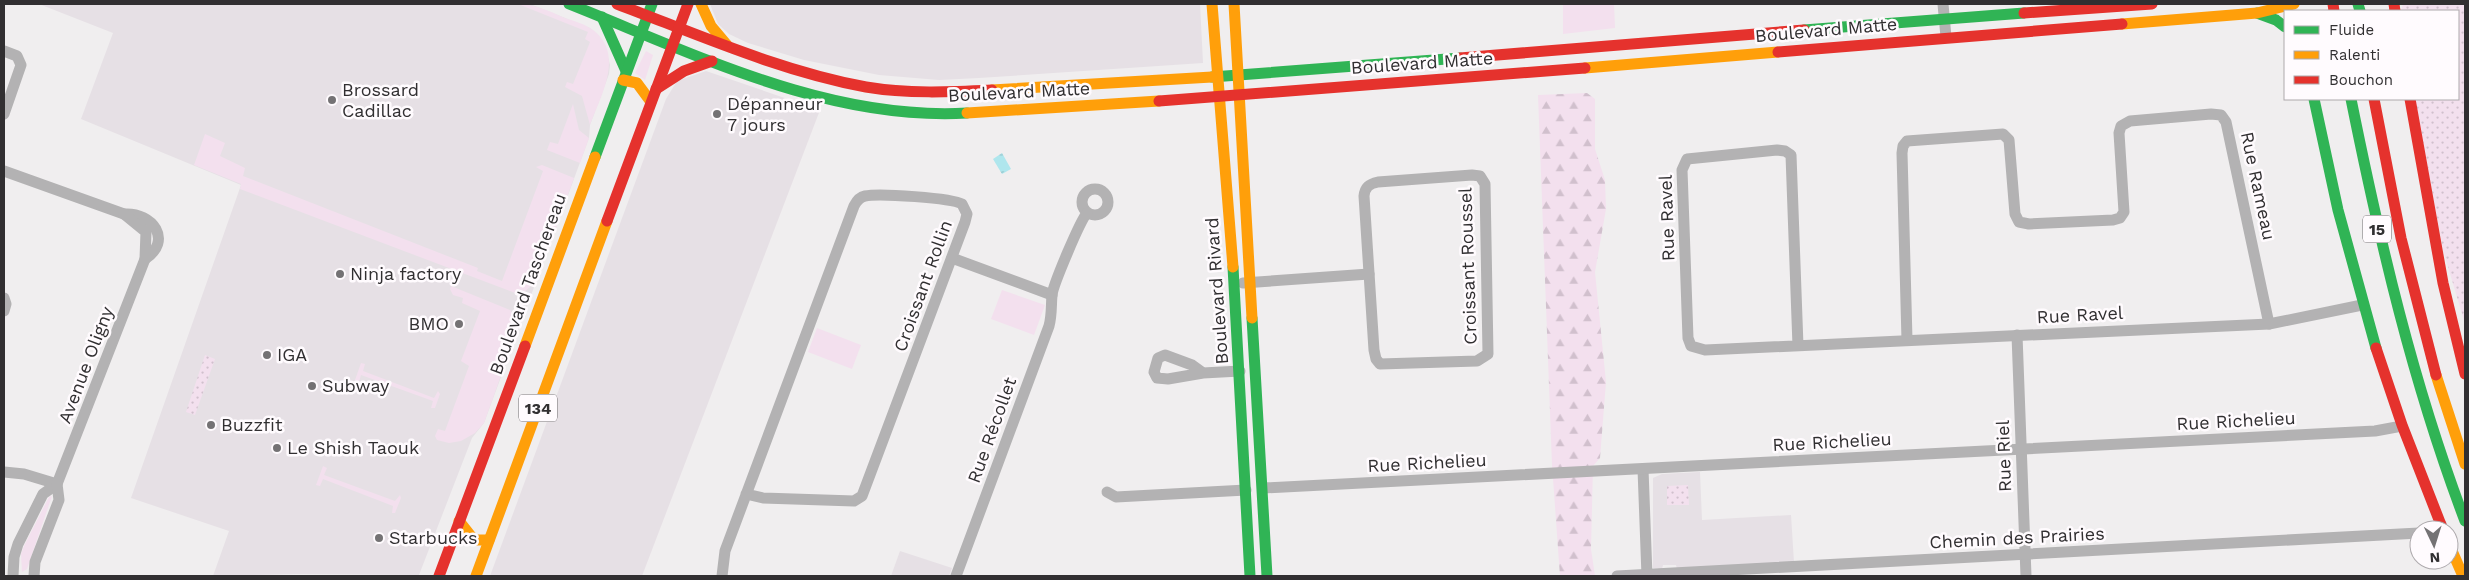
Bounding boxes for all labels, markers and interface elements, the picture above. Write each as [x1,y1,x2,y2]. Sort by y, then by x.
legend [2284,10,2459,100]
street label: Boulevard Matte [1754,13,1898,46]
text: Fluide [2329,21,2374,39]
text: Ralenti [2329,46,2380,64]
street label: Boulevard Matte [1350,47,1494,78]
text: Bouchon [2329,71,2393,89]
street label: Boulevard Matte [947,77,1091,106]
place label: Brossard Cadillac [342,79,419,121]
place label: Dépanneur 7 jours [727,93,823,135]
marker: Brossard Cadillac [326,94,338,106]
marker: Dépanneur 7 jours [711,108,723,120]
street label: Rue Rameau [2237,130,2280,242]
street label: Rue Ravel [1654,174,1679,262]
street label: Croissant Roussel [1454,187,1481,345]
street label: Boulevard Taschereau [485,190,570,377]
road number: 15 [2363,215,2391,242]
street label: Croissant Rollin [889,217,956,354]
street label: Boulevard Rivard [1201,217,1232,365]
place label: Ninja factory [350,263,462,284]
marker: Ninja factory [334,268,346,280]
street label: Rue Ravel [2036,302,2124,327]
street label: Avenue Oligny [54,303,118,426]
place label: BMO [408,313,449,334]
marker: BMO [453,318,465,330]
place label: IGA [277,344,307,365]
marker: IGA [261,349,273,361]
street label: Rue Récollet [963,374,1021,486]
place label: Subway [322,375,390,396]
marker: Subway [306,380,318,392]
road number: 134 [519,394,557,422]
street label: Rue Richelieu [2176,407,2296,434]
place label: Buzzfit [221,414,283,435]
marker: Buzzfit [205,419,217,431]
street label: Rue Riel [1992,419,2015,492]
street label: Rue Richelieu [1772,428,1892,455]
place label: Le Shish Taouk [287,437,419,458]
marker: Le Shish Taouk [271,442,283,454]
street label: Rue Richelieu [1367,449,1487,476]
north arrow [2409,520,2459,570]
street label: Chemin des Prairies [1929,522,2105,553]
place label: Starbucks [389,527,478,548]
marker: Starbucks [373,532,385,544]
text: N [2429,550,2441,566]

